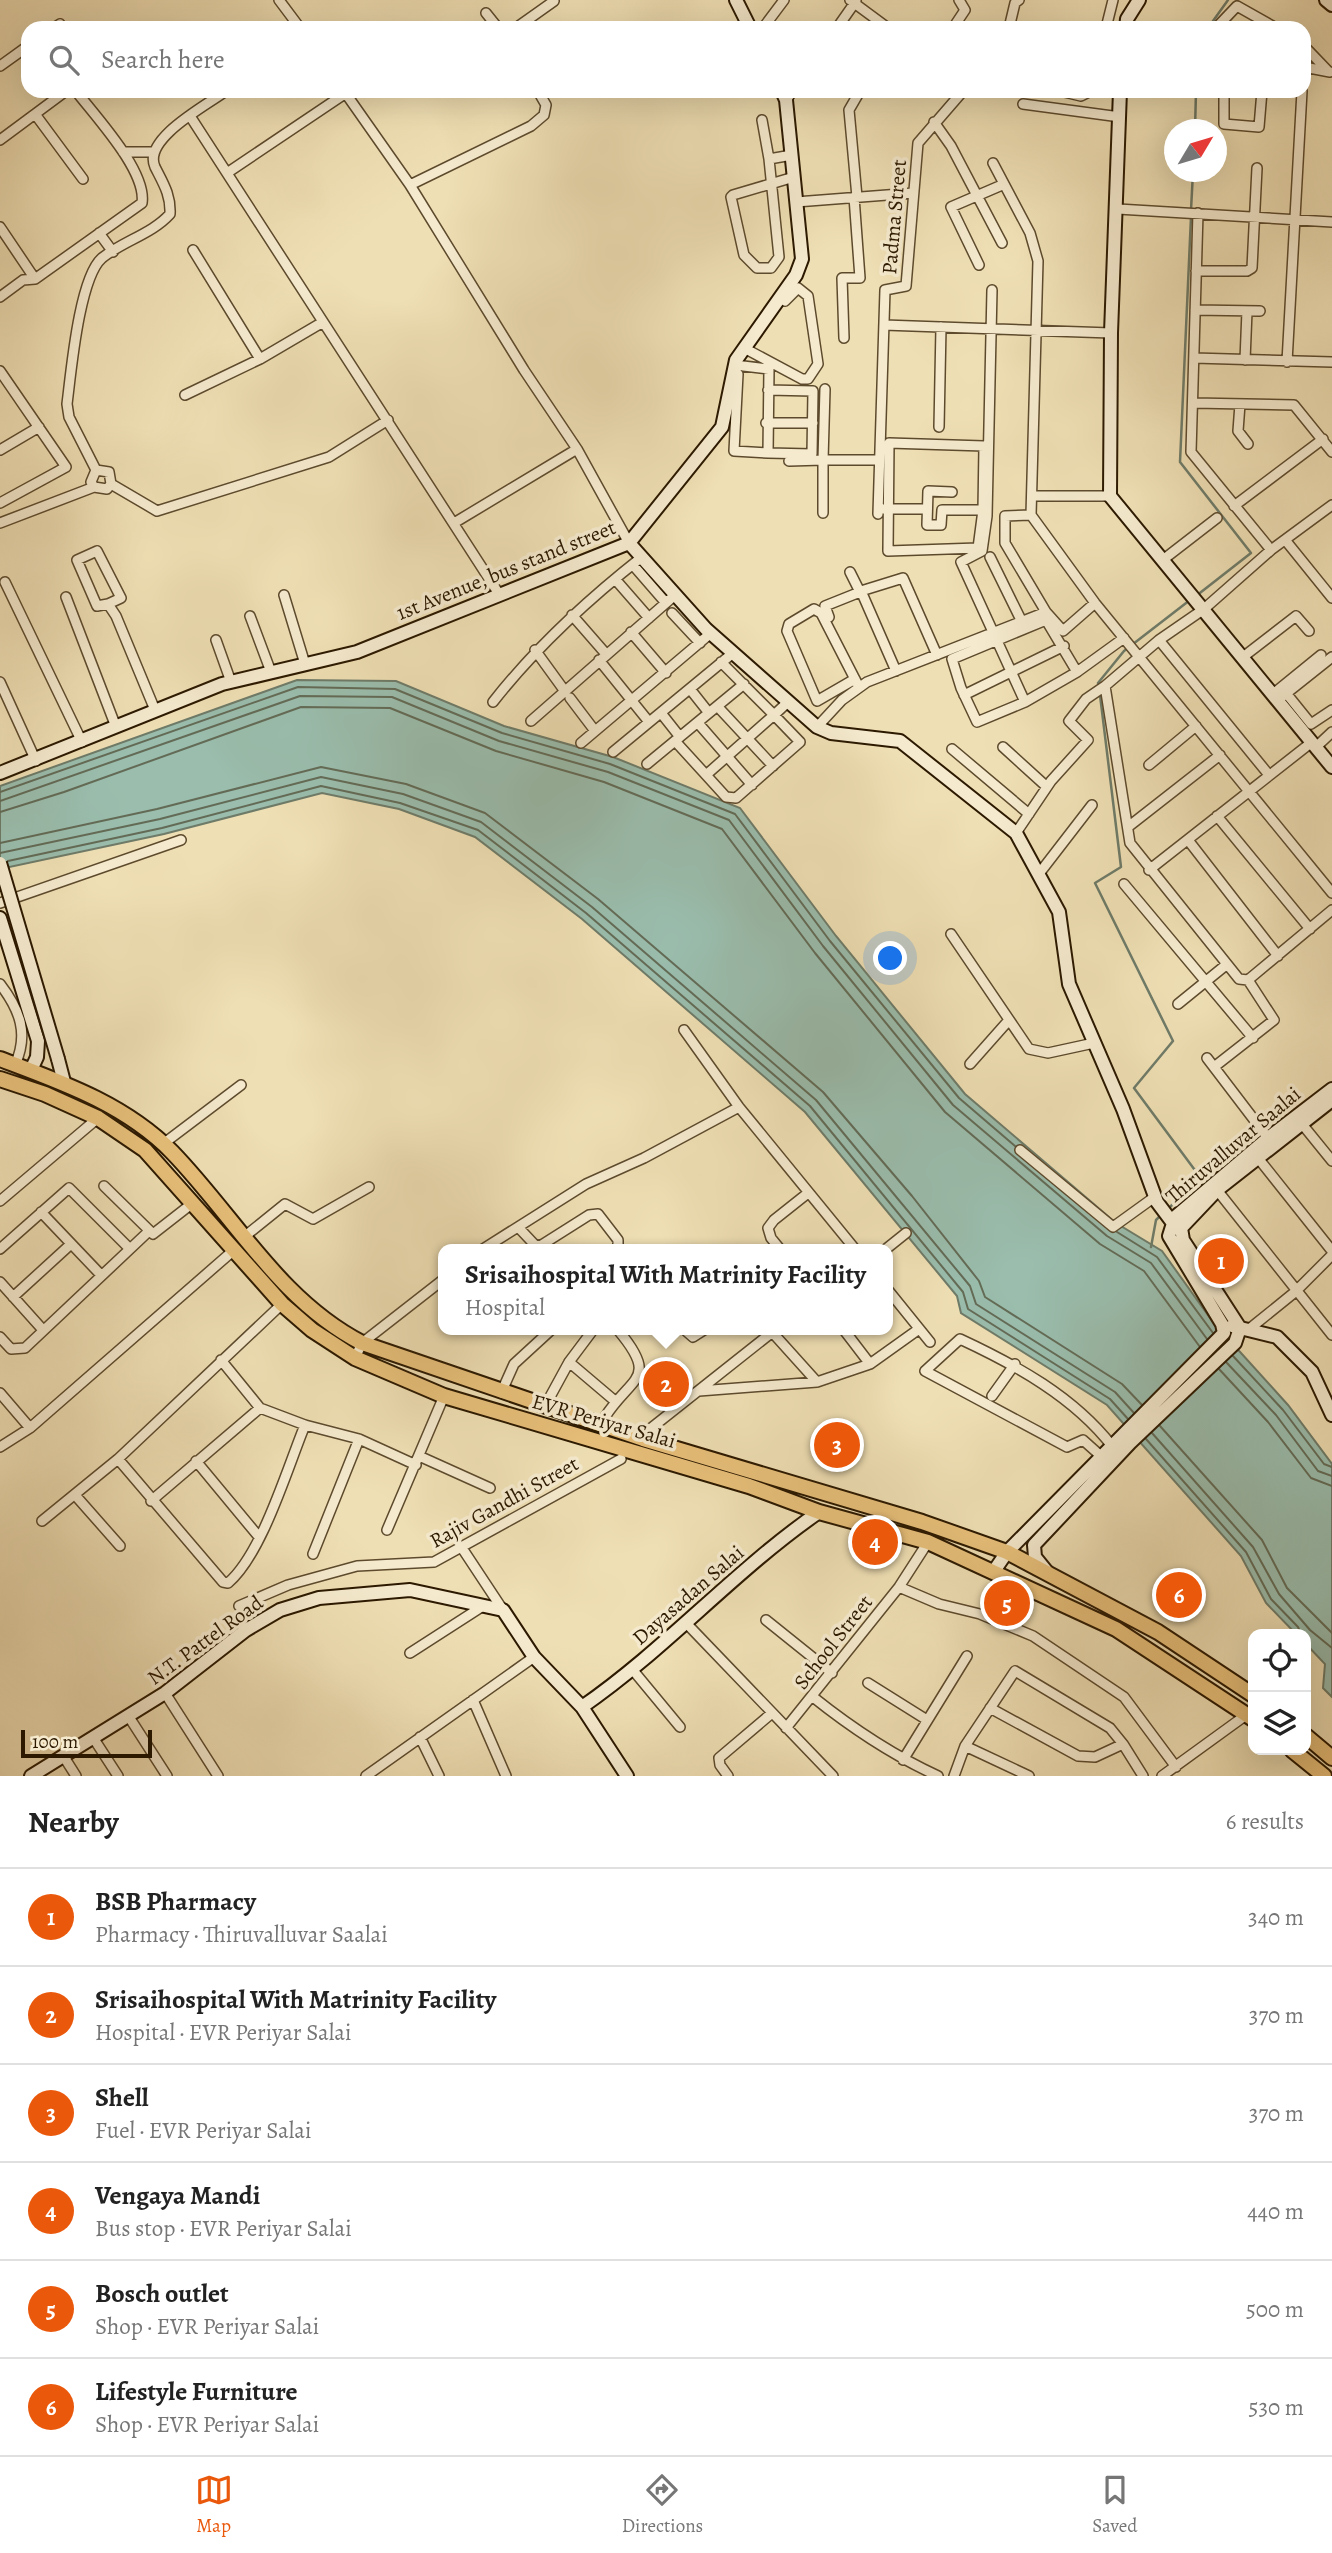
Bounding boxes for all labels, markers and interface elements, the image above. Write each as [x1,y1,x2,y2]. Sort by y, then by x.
search box [21,21,1311,98]
icon: search [45,41,83,79]
text: Search here [101,42,225,77]
north arrow [1164,119,1227,182]
street label: Padma Street [875,158,913,276]
street label: 1st Avenue, bus stand street [392,513,620,627]
your location [873,941,907,975]
street label: Thiruvalluvar Saalai [1159,1080,1307,1210]
pin: 1 [1198,1235,1244,1287]
popup [438,1244,893,1335]
text: Srisaihospital With Matrinity Facility [465,1257,866,1292]
text: Hospital [465,1292,545,1323]
pin: 2 [643,1358,689,1410]
street label: EVR Periyar Salai [529,1387,679,1455]
pin: 3 [814,1419,860,1471]
street label: Rajiv Gandhi Street [425,1449,584,1555]
pin: 4 [852,1516,898,1568]
street label: Dayasadan Salai [626,1539,750,1651]
pin: 6 [1156,1569,1202,1621]
pin: 5 [984,1577,1030,1629]
street label: N.T. Pattel Road [142,1588,269,1691]
street label: School Street [787,1589,879,1695]
map controls [1248,1629,1311,1755]
button: locate [1248,1629,1311,1692]
button: layers [1248,1692,1311,1755]
scale bar [21,1727,152,1759]
text: 100 m [32,1729,78,1755]
text: Nearby [28,1802,119,1842]
text: 6 results [1226,1806,1304,1837]
text: BSB Pharmacy [95,1884,256,1919]
text: 1 [47,1902,55,1933]
text: 340 m [1248,1902,1304,1933]
text: Pharmacy · Thiruvalluvar Saalai [95,1919,388,1950]
text: Srisaihospital With Matrinity Facility [95,1982,496,2017]
text: 2 [45,2000,57,2031]
text: 370 m [1249,2000,1304,2031]
text: Hospital · EVR Periyar Salai [95,2017,352,2048]
text: Shell [95,2080,149,2115]
text: 3 [46,2098,56,2129]
text: 370 m [1249,2098,1304,2129]
text: Fuel · EVR Periyar Salai [95,2115,312,2146]
text: Vengaya Mandi [95,2178,260,2213]
text: 4 [46,2196,56,2227]
text: 440 m [1247,2196,1304,2227]
text: Bus stop · EVR Periyar Salai [95,2213,352,2244]
text: Bosch outlet [95,2276,229,2311]
text: 5 [46,2294,56,2325]
text: 500 m [1246,2294,1304,2325]
text: Shop · EVR Periyar Salai [95,2311,319,2342]
text: Lifestyle Furniture [95,2374,298,2409]
text: 6 [46,2392,56,2423]
text: 530 m [1249,2392,1304,2423]
text: Shop · EVR Periyar Salai [95,2409,319,2440]
tab: Map [195,2471,233,2539]
tab: Directions [622,2471,703,2539]
tab: Saved [1092,2471,1137,2539]

